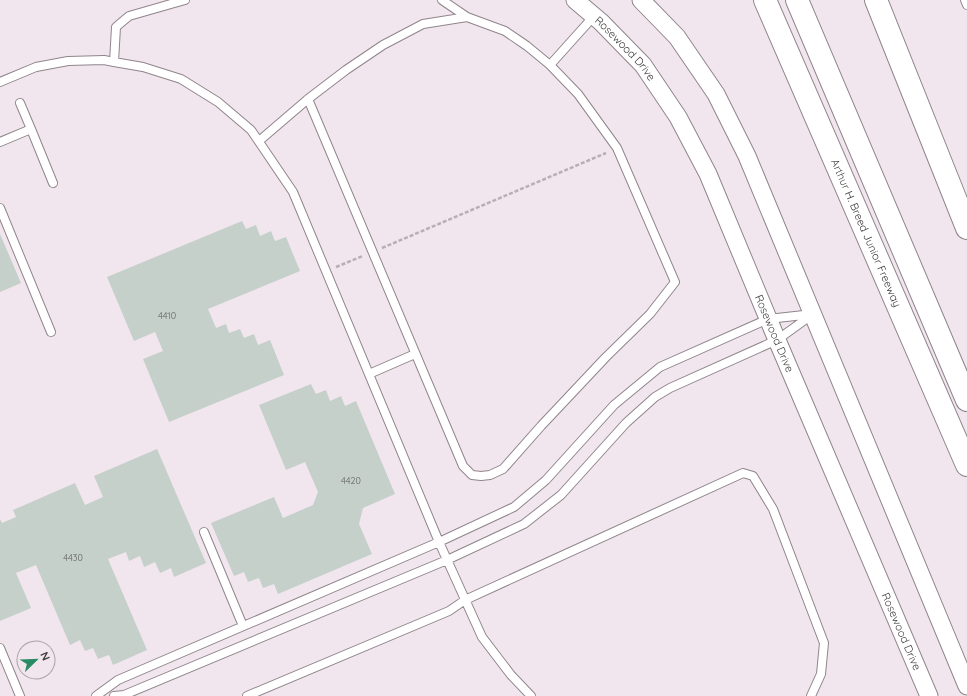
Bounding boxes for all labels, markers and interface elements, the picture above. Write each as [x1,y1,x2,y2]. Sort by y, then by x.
street label: Rosewood Drive [592,13,659,83]
street label: Arthur H. Breed Junior Freeway [828,157,905,309]
street label: Rosewood Drive [752,292,797,375]
house number: 4410 [158,310,176,321]
house number: 4420 [341,475,361,486]
house number: 4430 [63,552,83,563]
street label: Rosewood Drive [879,591,924,673]
north arrow [16,640,56,680]
text: N [37,650,53,663]

